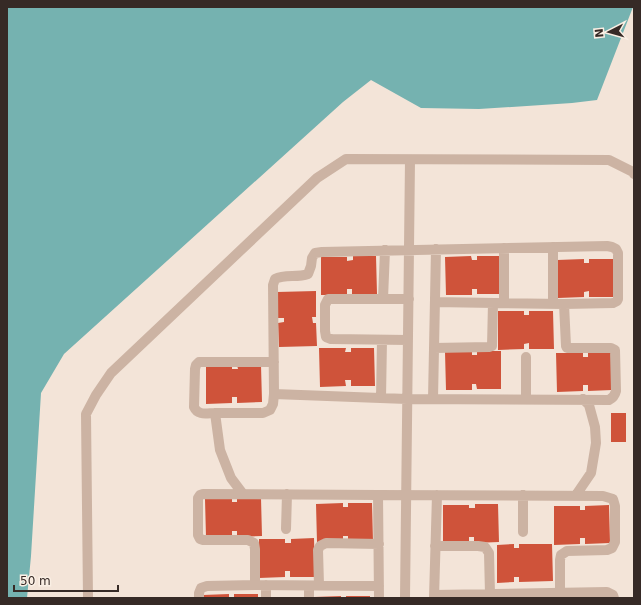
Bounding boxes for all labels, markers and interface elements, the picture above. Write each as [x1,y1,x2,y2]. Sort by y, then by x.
north arrow [589,12,629,52]
text: N [593,28,606,38]
scale bar [14,567,118,593]
text: 50 m [20,574,51,588]

